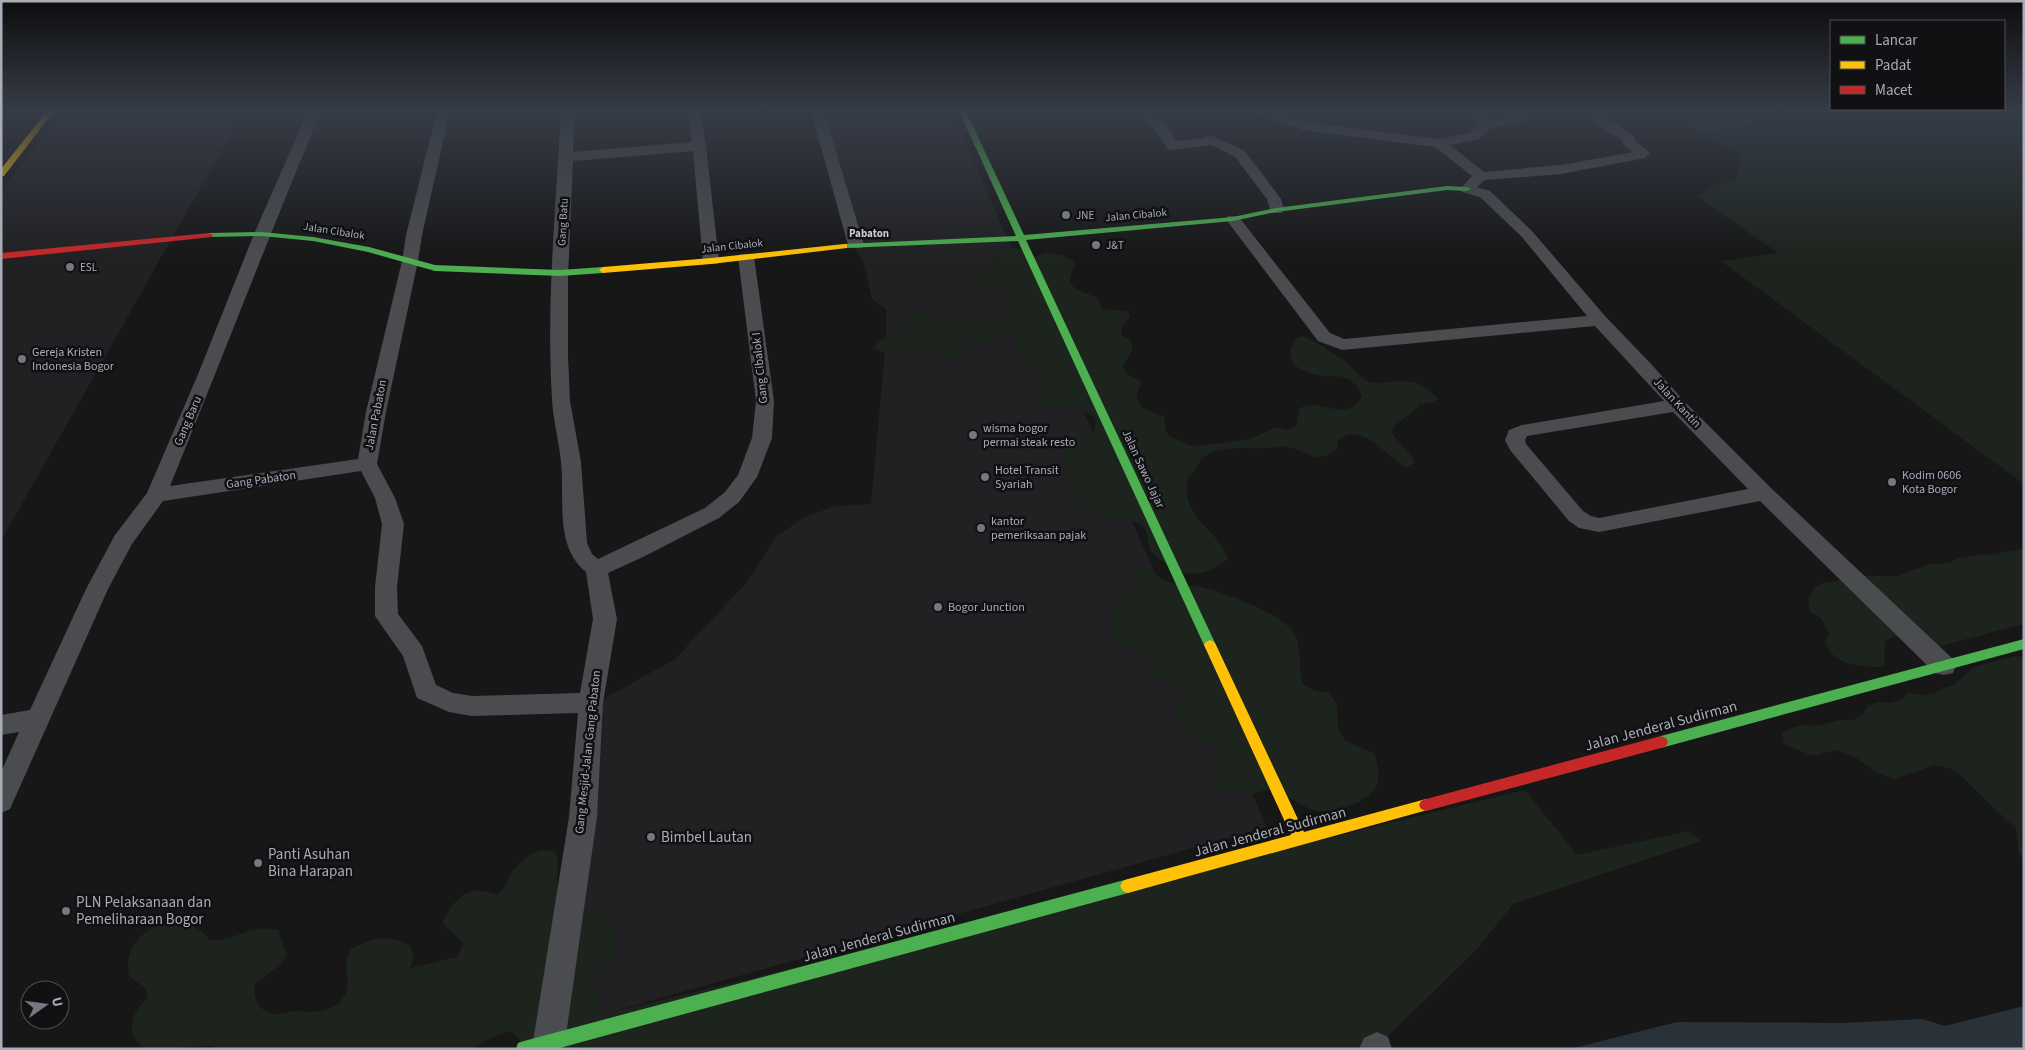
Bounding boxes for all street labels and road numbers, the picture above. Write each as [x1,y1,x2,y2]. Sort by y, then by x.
street label: Gang Batu [554,198,572,246]
street label: Jalan Cibalok [1104,205,1168,225]
street label: Jalan Cibalok [302,219,366,243]
street label: Jalan Cibalok [700,235,764,257]
street label: Gang Cibalok I [748,331,772,405]
street label: Jalan Kantin [1649,374,1705,432]
street label: Jalan Pabaton [361,378,391,452]
street label: Gang Baru [170,394,206,448]
street label: Jalan Sawo Jajar [1117,427,1169,512]
street label: Gang Pabaton [225,467,297,493]
street label: Gang Mesjid-Jalan Gang Pabaton [571,669,605,835]
street label: Jalan Jenderal Sudirman [1583,696,1739,756]
street label: Jalan Jenderal Sudirman [1192,802,1348,862]
street label: Jalan Jenderal Sudirman [801,907,957,967]

